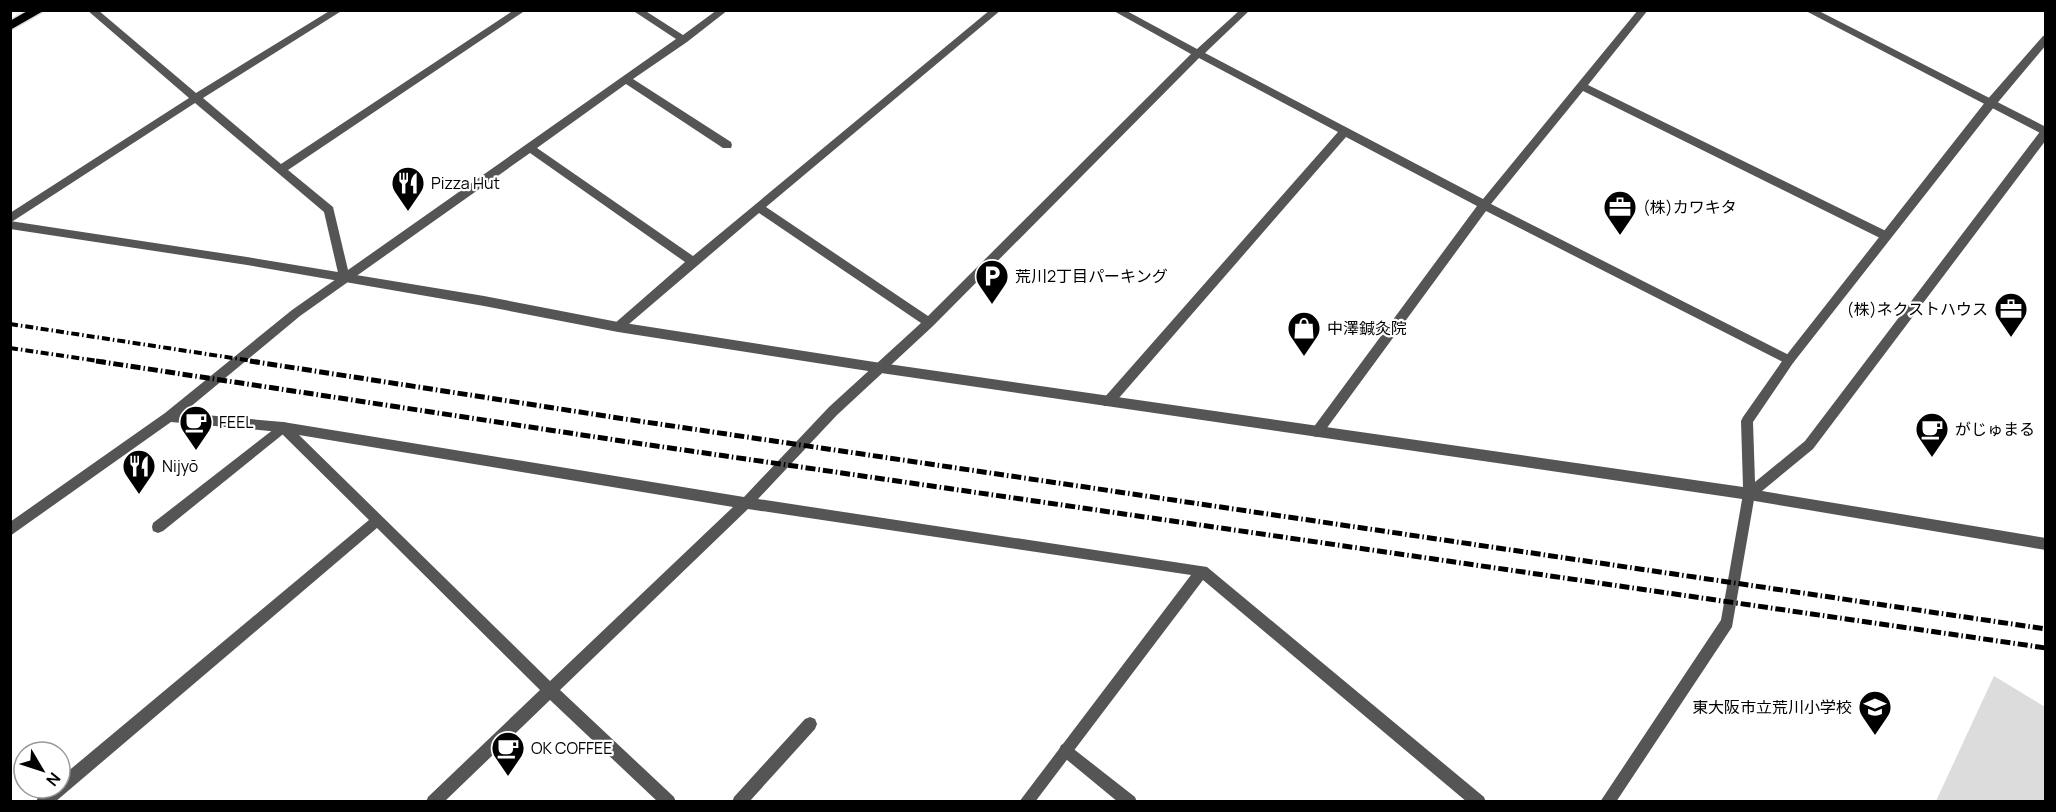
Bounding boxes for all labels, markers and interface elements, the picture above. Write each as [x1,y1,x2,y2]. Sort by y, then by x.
restaurant icon: Pizza Hut [390,165,426,212]
place label: Pizza Hut [431,172,500,194]
office icon: (株)カワキタ [1602,189,1638,236]
place label: (株)カワキタ [1643,196,1737,218]
parking icon: 荒川2丁目パーキング [974,258,1010,305]
place label: 荒川2丁目パーキング [1015,265,1168,287]
office icon: (株)ネクストハウス [1993,291,2029,338]
place label: (株)ネクストハウス [1847,298,1988,320]
shop icon: 中澤鍼灸院 [1286,310,1322,357]
place label: 中澤鍼灸院 [1327,317,1407,339]
cafe icon: FEEL [178,404,214,451]
place label: FEEL [219,411,253,433]
cafe icon: がじゅまる [1914,411,1950,458]
place label: がじゅまる [1955,418,2035,440]
restaurant icon: Nijyō [121,448,157,495]
place label: Nijyō [162,455,198,477]
school or university icon: 東大阪市立荒川小学校 [1857,689,1893,736]
place label: 東大阪市立荒川小学校 [1692,696,1852,718]
cafe icon: OK COFFEE [490,730,526,777]
place label: OK COFFEE [531,737,612,759]
north arrow [12,740,72,800]
text: N [41,768,66,791]

